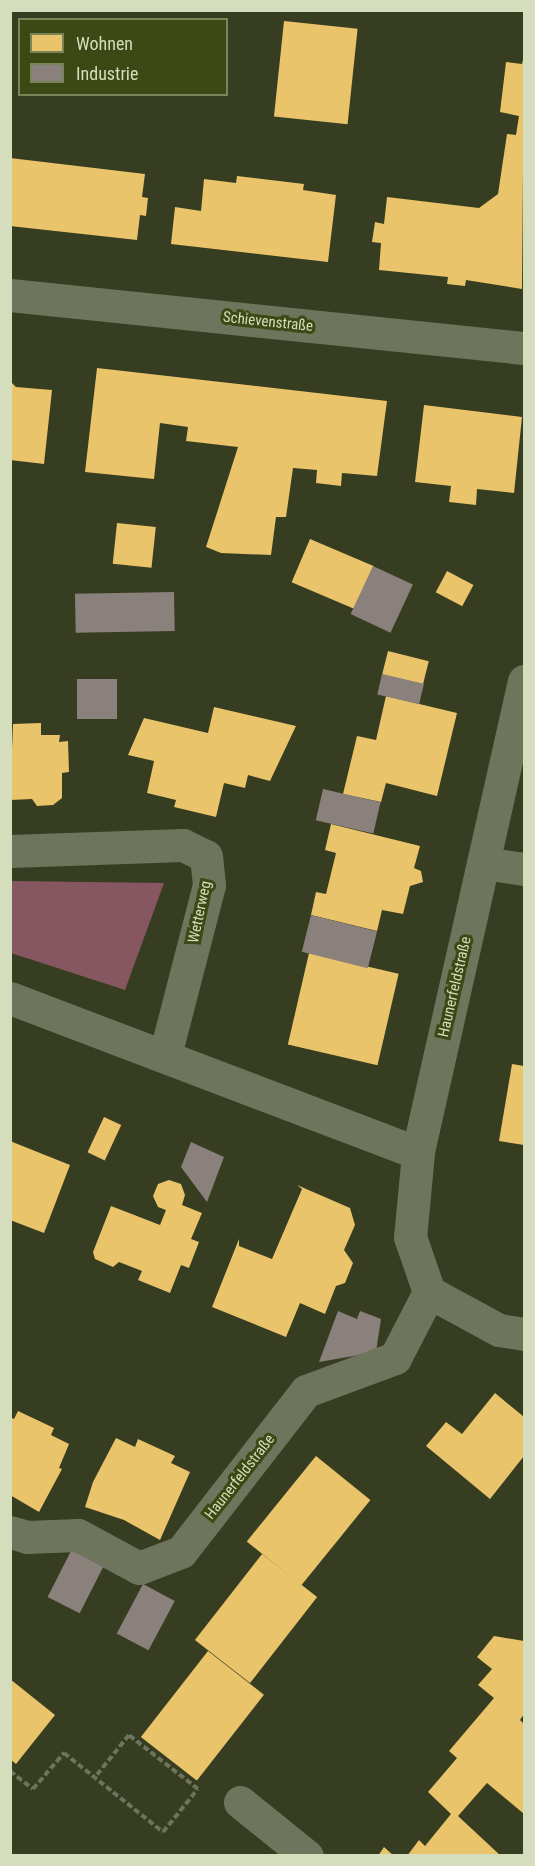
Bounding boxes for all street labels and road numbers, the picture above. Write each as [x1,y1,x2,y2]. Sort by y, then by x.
street label: Schievenstraße [222,308,314,336]
street label: Wetterweg [185,879,215,945]
street label: Haunerfeldstraße [435,935,475,1039]
street label: Haunerfeldstraße [201,1431,279,1523]

